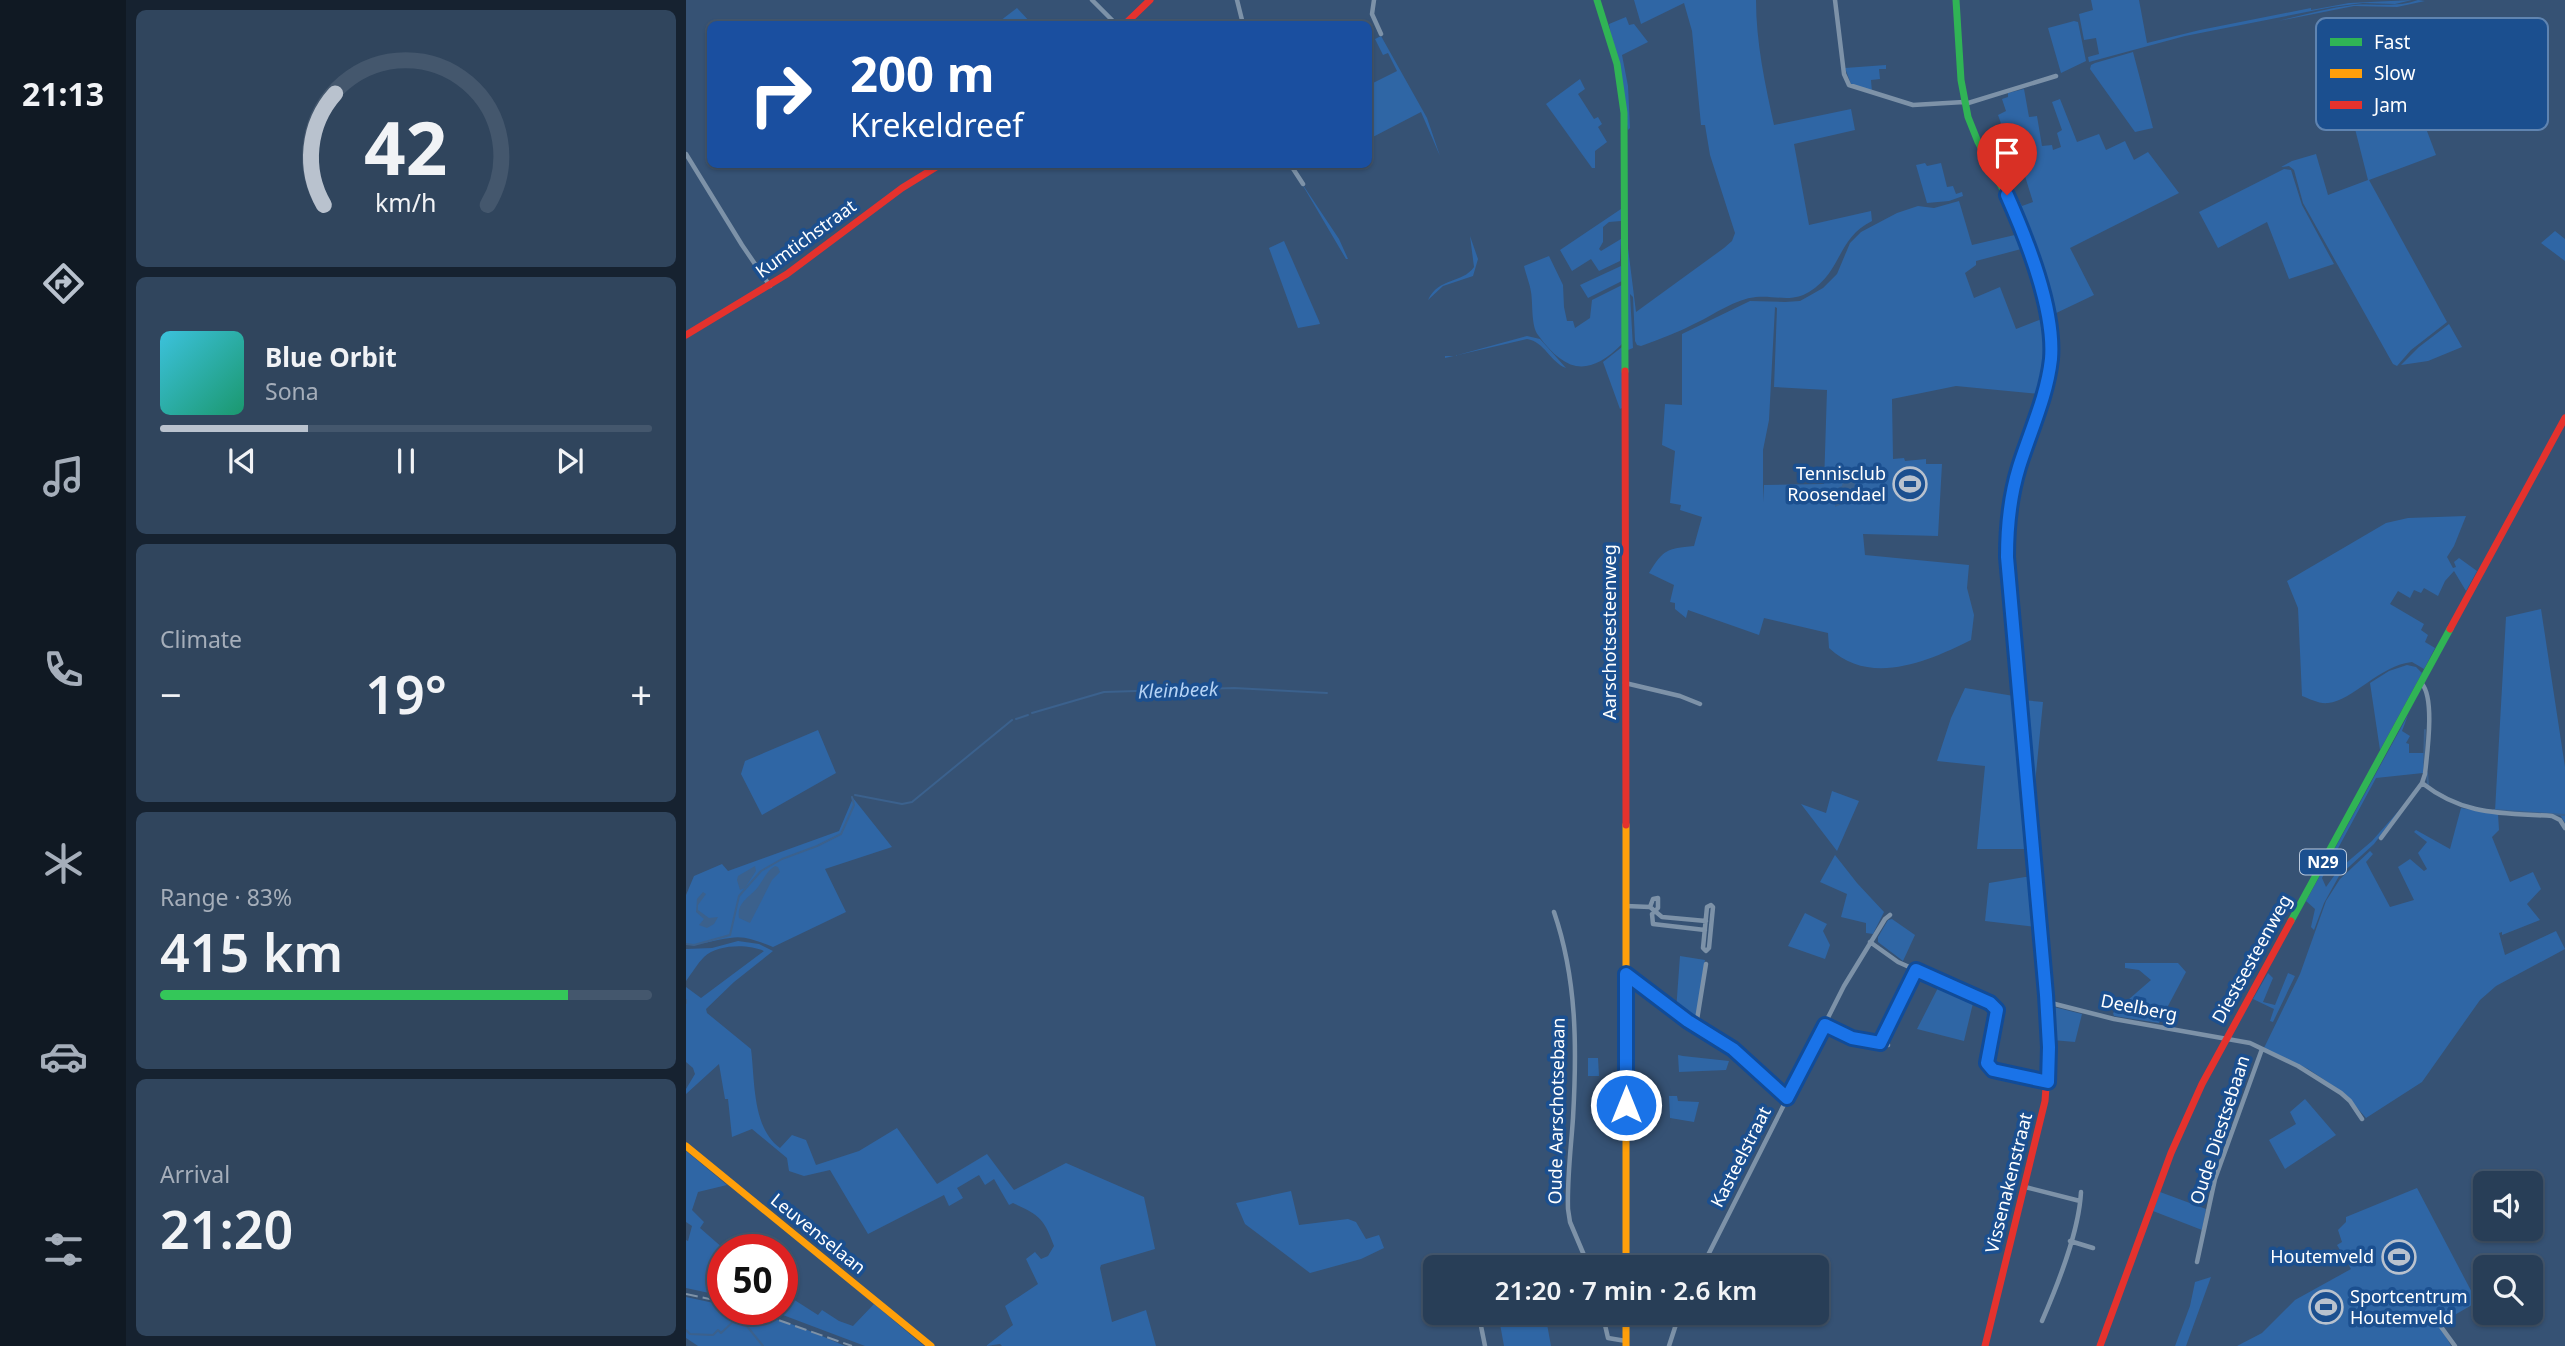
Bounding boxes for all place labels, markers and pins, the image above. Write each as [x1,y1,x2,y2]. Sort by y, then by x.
pin [1977,123,2037,195]
place label: Tennisclub Roosendael [1787,461,1886,506]
sports icon: Tennisclub Roosendael [1891,465,1929,503]
sports icon: Houtemveld [2380,1238,2418,1276]
place label: Houtemveld [2270,1244,2374,1268]
place label: Sportcentrum Houtemveld [2350,1284,2468,1329]
sports icon: Sportcentrum Houtemveld [2307,1288,2345,1326]

